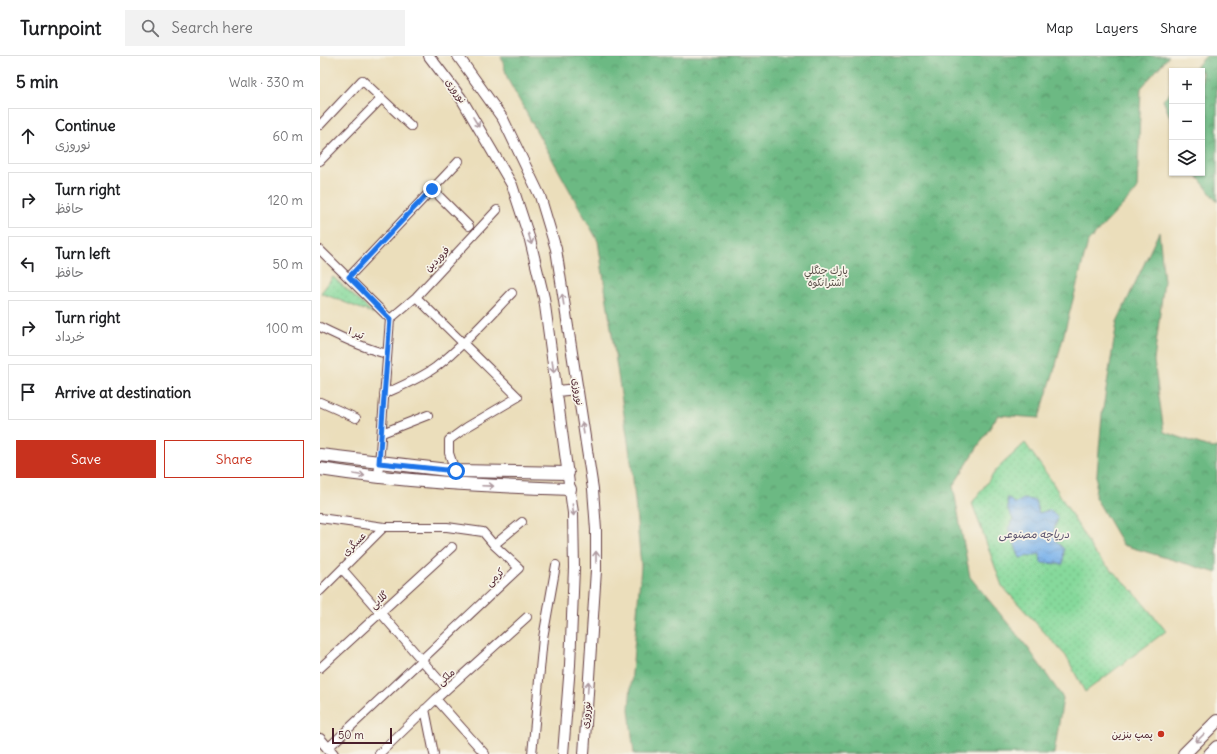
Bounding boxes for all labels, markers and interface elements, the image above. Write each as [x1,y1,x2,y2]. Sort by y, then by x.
search box [125,10,405,46]
text: Turnpoint [20,16,101,40]
icon: search [139,17,161,39]
text: Search here [171,18,253,37]
text: Map [1046,19,1073,37]
text: Layers [1095,19,1138,37]
text: Share [1160,19,1197,37]
map controls [1169,68,1205,176]
button: + [1169,68,1205,104]
text: 5 min [16,71,58,93]
text: Walk · 330 m [229,74,304,91]
street label: نوروزی [443,76,469,106]
button: − [1169,104,1205,140]
text: Continue [55,116,116,135]
one-way arrow [473,116,481,128]
icon: ahead [17,125,39,147]
text: 60 m [272,128,303,145]
text: نوروزی [55,136,91,153]
button: layers [1169,140,1205,176]
text: Turn right [55,180,120,199]
route end [423,180,441,198]
icon: right [17,189,39,211]
text: 120 m [268,192,303,209]
text: حافظ [55,200,84,217]
one-way arrow [527,233,534,246]
street label: فروردین [422,243,452,275]
text: Turn left [55,244,110,263]
icon: left [17,253,39,275]
text: 50 m [272,256,303,273]
text: حافظ [55,264,84,281]
park label: پارك جنگلي اشترانكوه [804,264,848,289]
one-way arrow [559,294,567,307]
text: Turn right [55,308,120,327]
icon: right [17,317,39,339]
text: 100 m [266,320,303,337]
street label: تیر ۱ [346,324,366,342]
text: خرداد [55,328,85,345]
one-way arrow [549,360,557,373]
street label: نوروزی [569,377,587,407]
icon: arrive [17,381,39,403]
text: Arrive at destination [55,383,191,402]
one-way arrow [579,422,587,435]
button: Save [16,440,156,478]
button: Share [164,440,304,478]
route start [447,462,465,480]
one-way arrow [352,471,365,479]
one-way arrow [481,482,494,490]
one-way arrow [569,503,576,516]
water label: دریاچه مصنوعی [999,527,1070,542]
street label: عسگری [339,529,369,559]
one-way arrow [592,551,600,564]
street label: کرمی [483,565,508,590]
street label: گلابی [367,588,392,612]
street label: ملکی [434,666,458,689]
one-way arrow [585,681,592,694]
street label: نوروزی [579,701,593,729]
scale bar [332,726,392,745]
text: 50 m [338,728,364,742]
place label: پمپ بنزین [1112,728,1153,741]
marker: پمپ بنزین [1156,729,1166,739]
one-way arrow [1195,733,1205,743]

